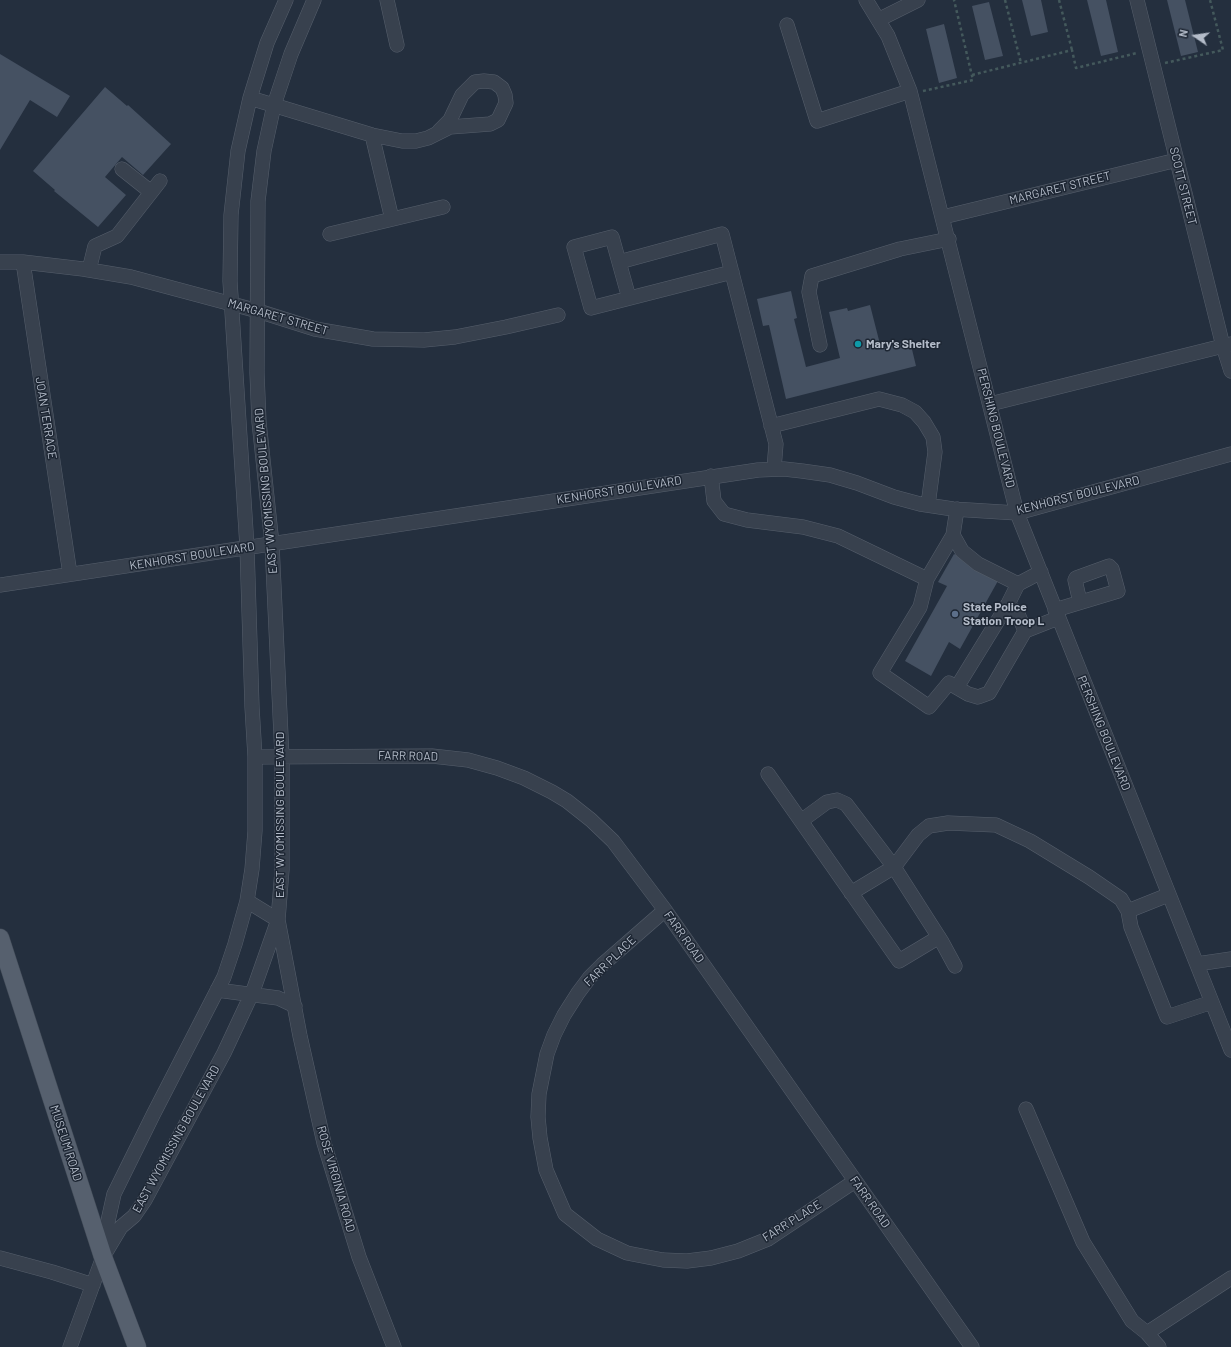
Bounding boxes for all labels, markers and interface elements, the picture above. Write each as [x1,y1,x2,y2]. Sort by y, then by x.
north arrow [1175,16,1215,56]
text: N [1176,28,1190,38]
street label: SCOTT STREET [1166,145,1200,227]
street label: MARGARET STREET [1008,168,1112,208]
street label: MARGARET STREET [226,296,330,338]
place label: Mary's Shelter [866,337,941,351]
marker: Mary's Shelter [853,339,863,349]
street label: PERSHING BOULEVARD [974,367,1018,489]
street label: JOAN TERRACE [32,376,60,460]
street label: EAST WYOMISSING BOULEVARD [252,408,280,574]
street label: KENHORST BOULEVARD [555,473,683,507]
street label: KENHORST BOULEVARD [1015,473,1141,517]
street label: KENHORST BOULEVARD [128,539,256,573]
place label: State Police Station Troop L [963,600,1044,628]
marker: State Police Station Troop L [950,609,960,619]
street label: PERSHING BOULEVARD [1074,674,1134,792]
street label: EAST WYOMISSING BOULEVARD [273,732,287,898]
street label: FARR ROAD [378,748,438,764]
street label: FARR ROAD [661,908,707,966]
street label: FARR PLACE [581,933,639,989]
street label: EAST WYOMISSING BOULEVARD [129,1063,223,1215]
street label: MUSEUM ROAD [47,1103,85,1183]
street label: ROSE VIRGINIA ROAD [314,1124,358,1234]
street label: FARR ROAD [847,1173,893,1231]
street label: FARR PLACE [760,1197,824,1245]

